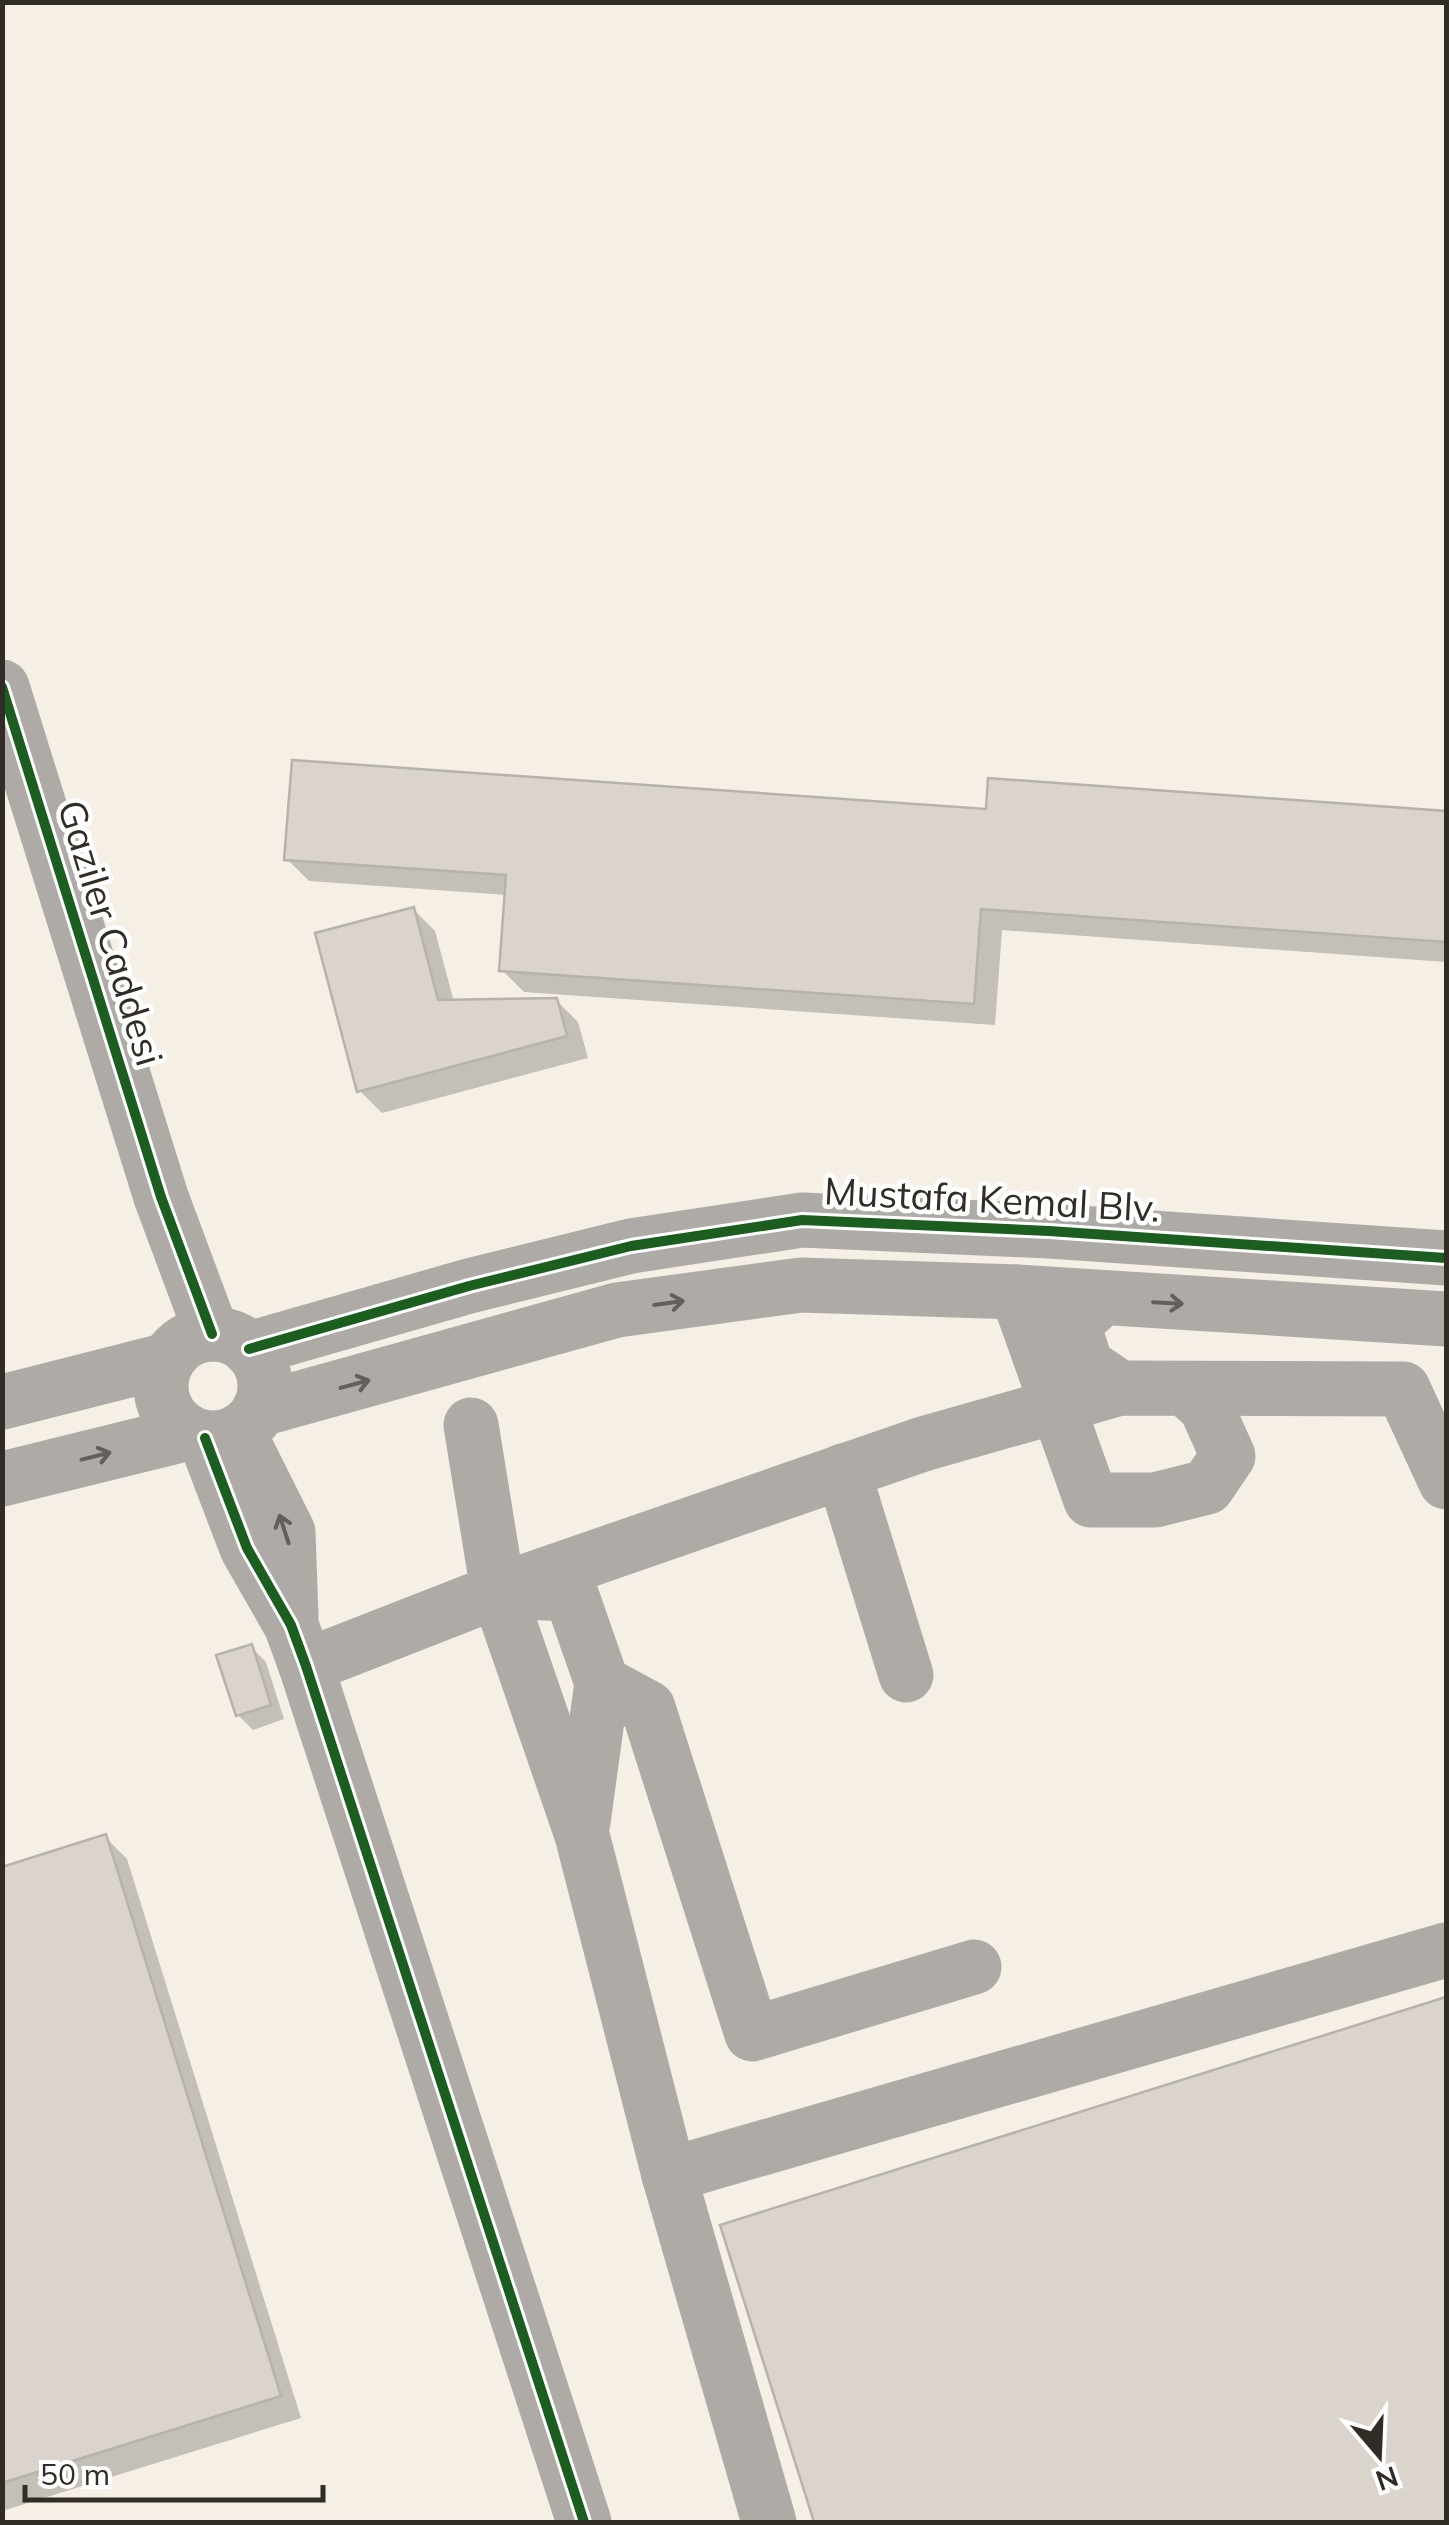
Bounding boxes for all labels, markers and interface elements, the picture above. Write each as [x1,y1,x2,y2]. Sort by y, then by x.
street label: Gaziler Caddesi [48,794,174,1071]
street label: Mustafa Kemal Blv. [823,1166,1161,1232]
one-way arrow [653,1293,685,1312]
one-way arrow [1151,1294,1183,1313]
one-way arrow [338,1374,370,1392]
one-way arrow [79,1446,111,1464]
one-way arrow [273,1513,291,1545]
north arrow [1329,2405,1429,2505]
scale bar [25,2440,322,2502]
text: 50 m [40,2455,110,2493]
text: N [1372,2459,1403,2499]

